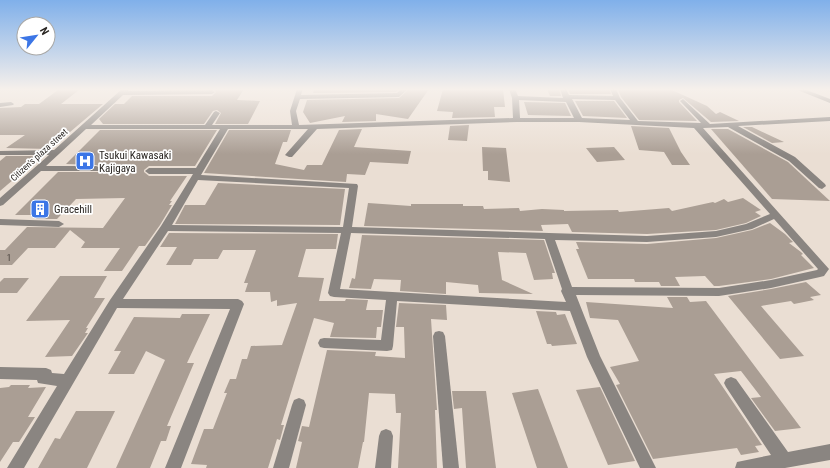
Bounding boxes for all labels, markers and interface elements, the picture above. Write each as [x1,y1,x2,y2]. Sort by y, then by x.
north arrow [16,16,56,56]
text: N [37,25,52,38]
street label: Citizen's plaza street [9,127,70,183]
place label: Tsukui Kawasaki Kajigaya [99,149,171,175]
hospital icon: Tsukui Kawasaki Kajigaya [74,150,96,172]
building icon: Gracehill [29,198,51,220]
place label: Gracehill [54,203,92,216]
house number: 1 [7,253,11,263]

